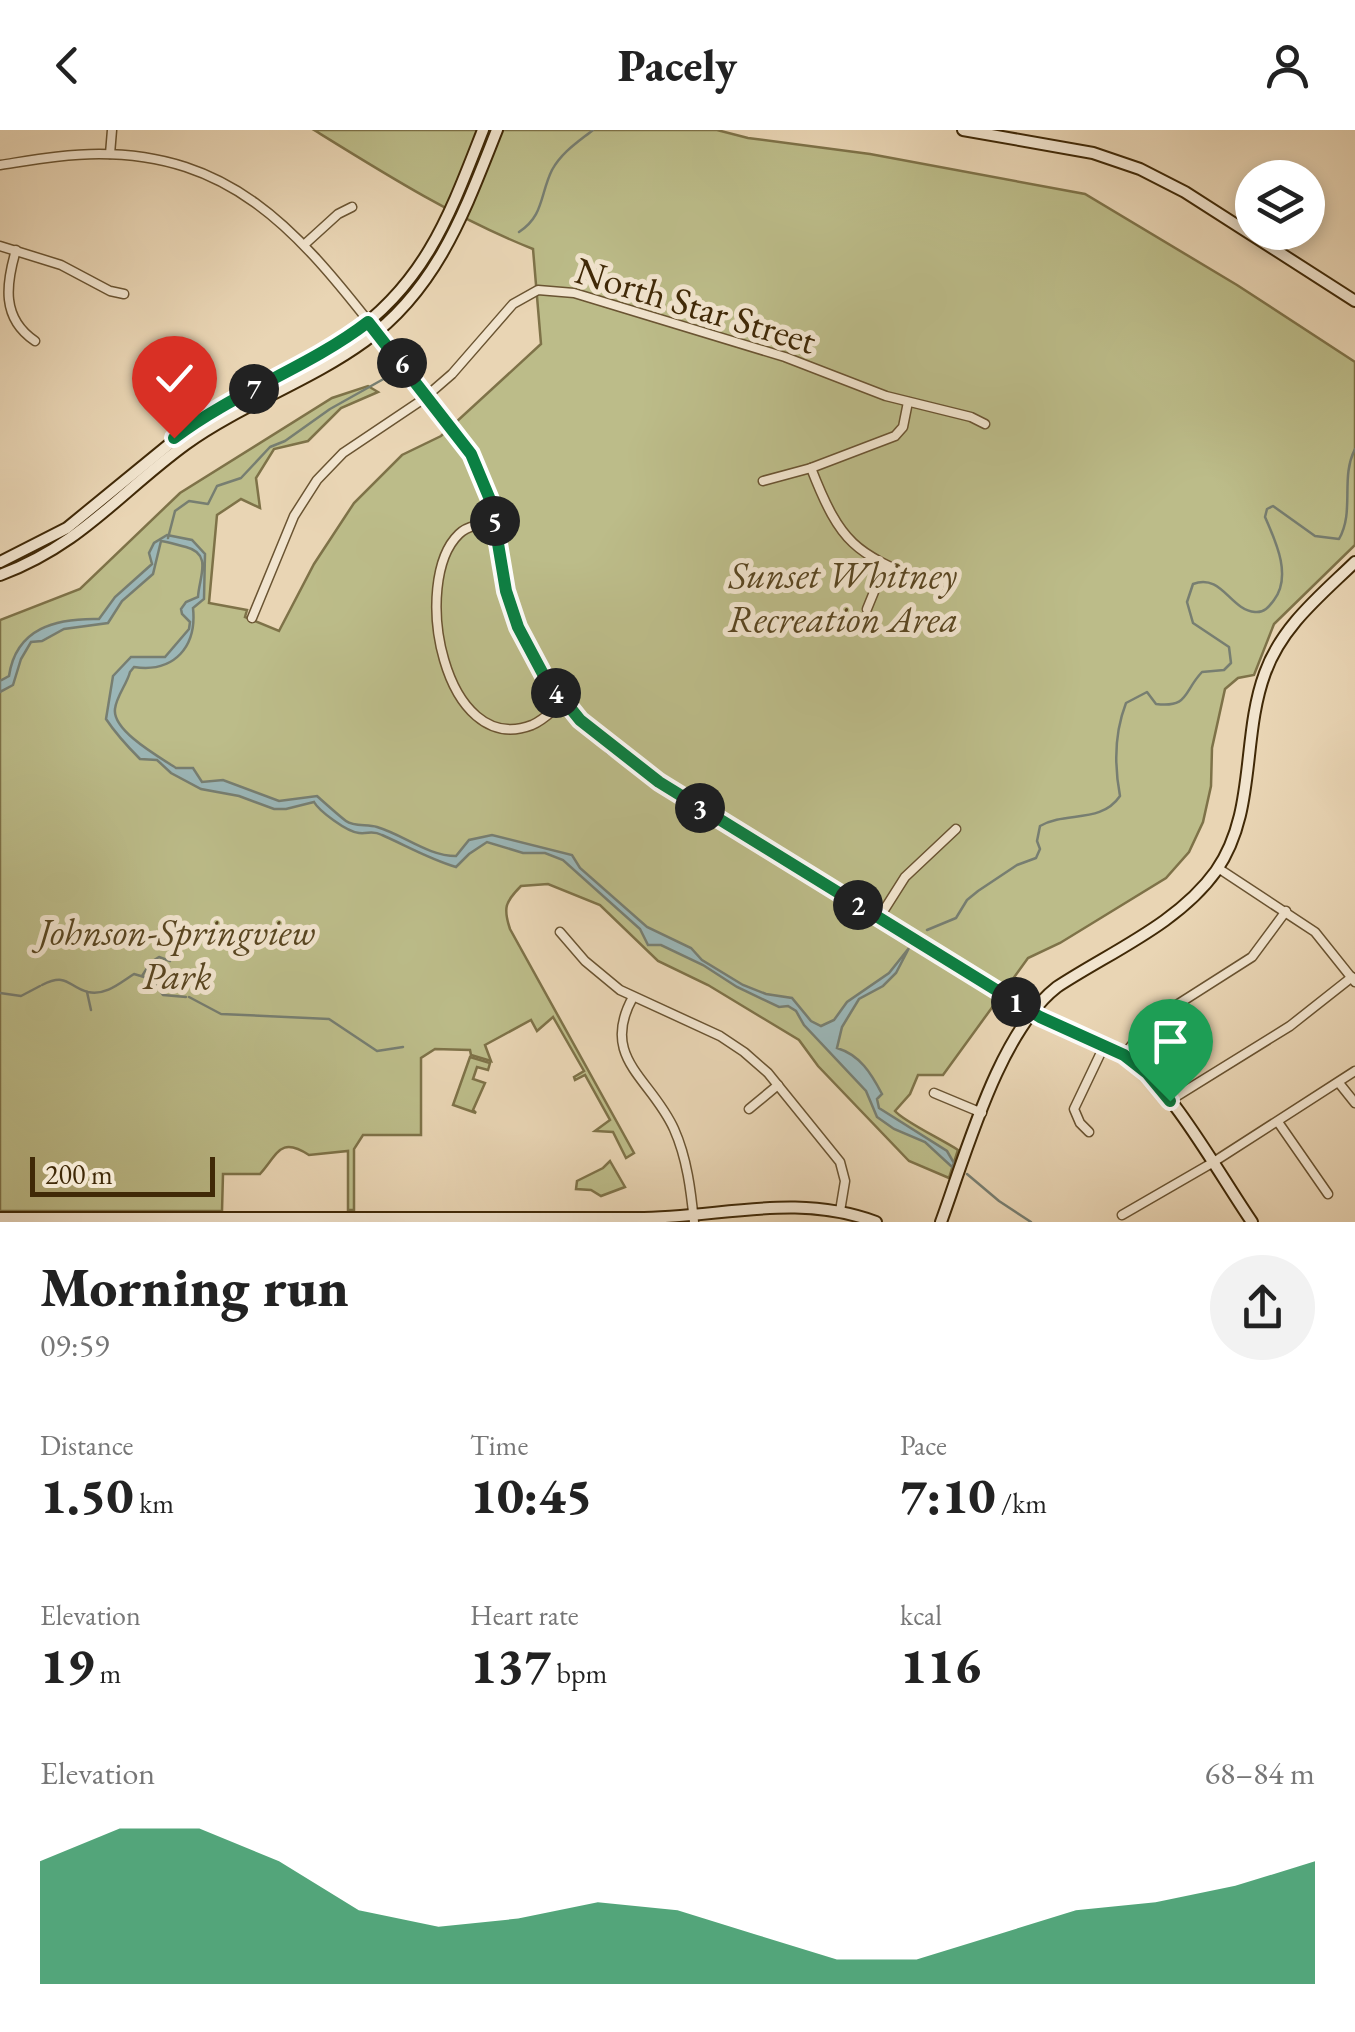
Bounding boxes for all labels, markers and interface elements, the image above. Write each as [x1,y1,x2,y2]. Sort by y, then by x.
text: Pacely [618,36,737,94]
icon: back [40,38,95,93]
icon: person [1260,38,1315,93]
map controls [1235,160,1325,250]
button: layers [1235,160,1325,250]
street label: North Star Street [570,245,822,365]
pin [132,336,217,439]
pin: 6 [377,338,427,388]
text: 6 [395,345,409,381]
icon: check [147,351,202,406]
pin: 7 [229,364,279,414]
text: 7 [247,371,261,407]
pin: 5 [470,496,520,546]
text: 5 [488,503,502,539]
park label: Sunset Whitney Recreation Area [728,550,958,643]
pin: 4 [531,668,581,718]
text: 4 [549,675,563,711]
pin: 3 [675,783,725,833]
text: 3 [693,790,707,826]
pin: 2 [833,880,883,930]
text: 2 [851,887,865,923]
park label: Johnson-Springview Park [32,907,316,1000]
pin: 1 [991,977,1041,1027]
text: 1 [1009,984,1023,1020]
pin [1128,999,1213,1102]
icon: arrive [1143,1014,1198,1069]
scale bar [30,1152,215,1196]
text: 200 m [45,1156,113,1192]
text: Morning run [40,1251,349,1322]
button: share [1210,1255,1315,1360]
text: 09:59 [40,1324,109,1366]
text: Distance [40,1427,134,1463]
text: Time [470,1427,528,1463]
text: Pace [900,1427,947,1463]
text: 1.50 [40,1463,134,1528]
text: 10:45 [470,1463,592,1528]
text: 7:10 [900,1463,995,1528]
text: km [134,1485,174,1521]
text: /km [995,1485,1047,1521]
text: Elevation [40,1597,141,1633]
text: Heart rate [470,1597,579,1633]
text: kcal [900,1597,942,1633]
text: 19 [40,1633,94,1698]
text: 137 [470,1633,551,1698]
text: 116 [900,1633,981,1698]
text: m [94,1655,121,1691]
text: bpm [551,1655,607,1691]
text: Elevation [40,1752,155,1794]
text: 68–84 m [1205,1752,1315,1794]

